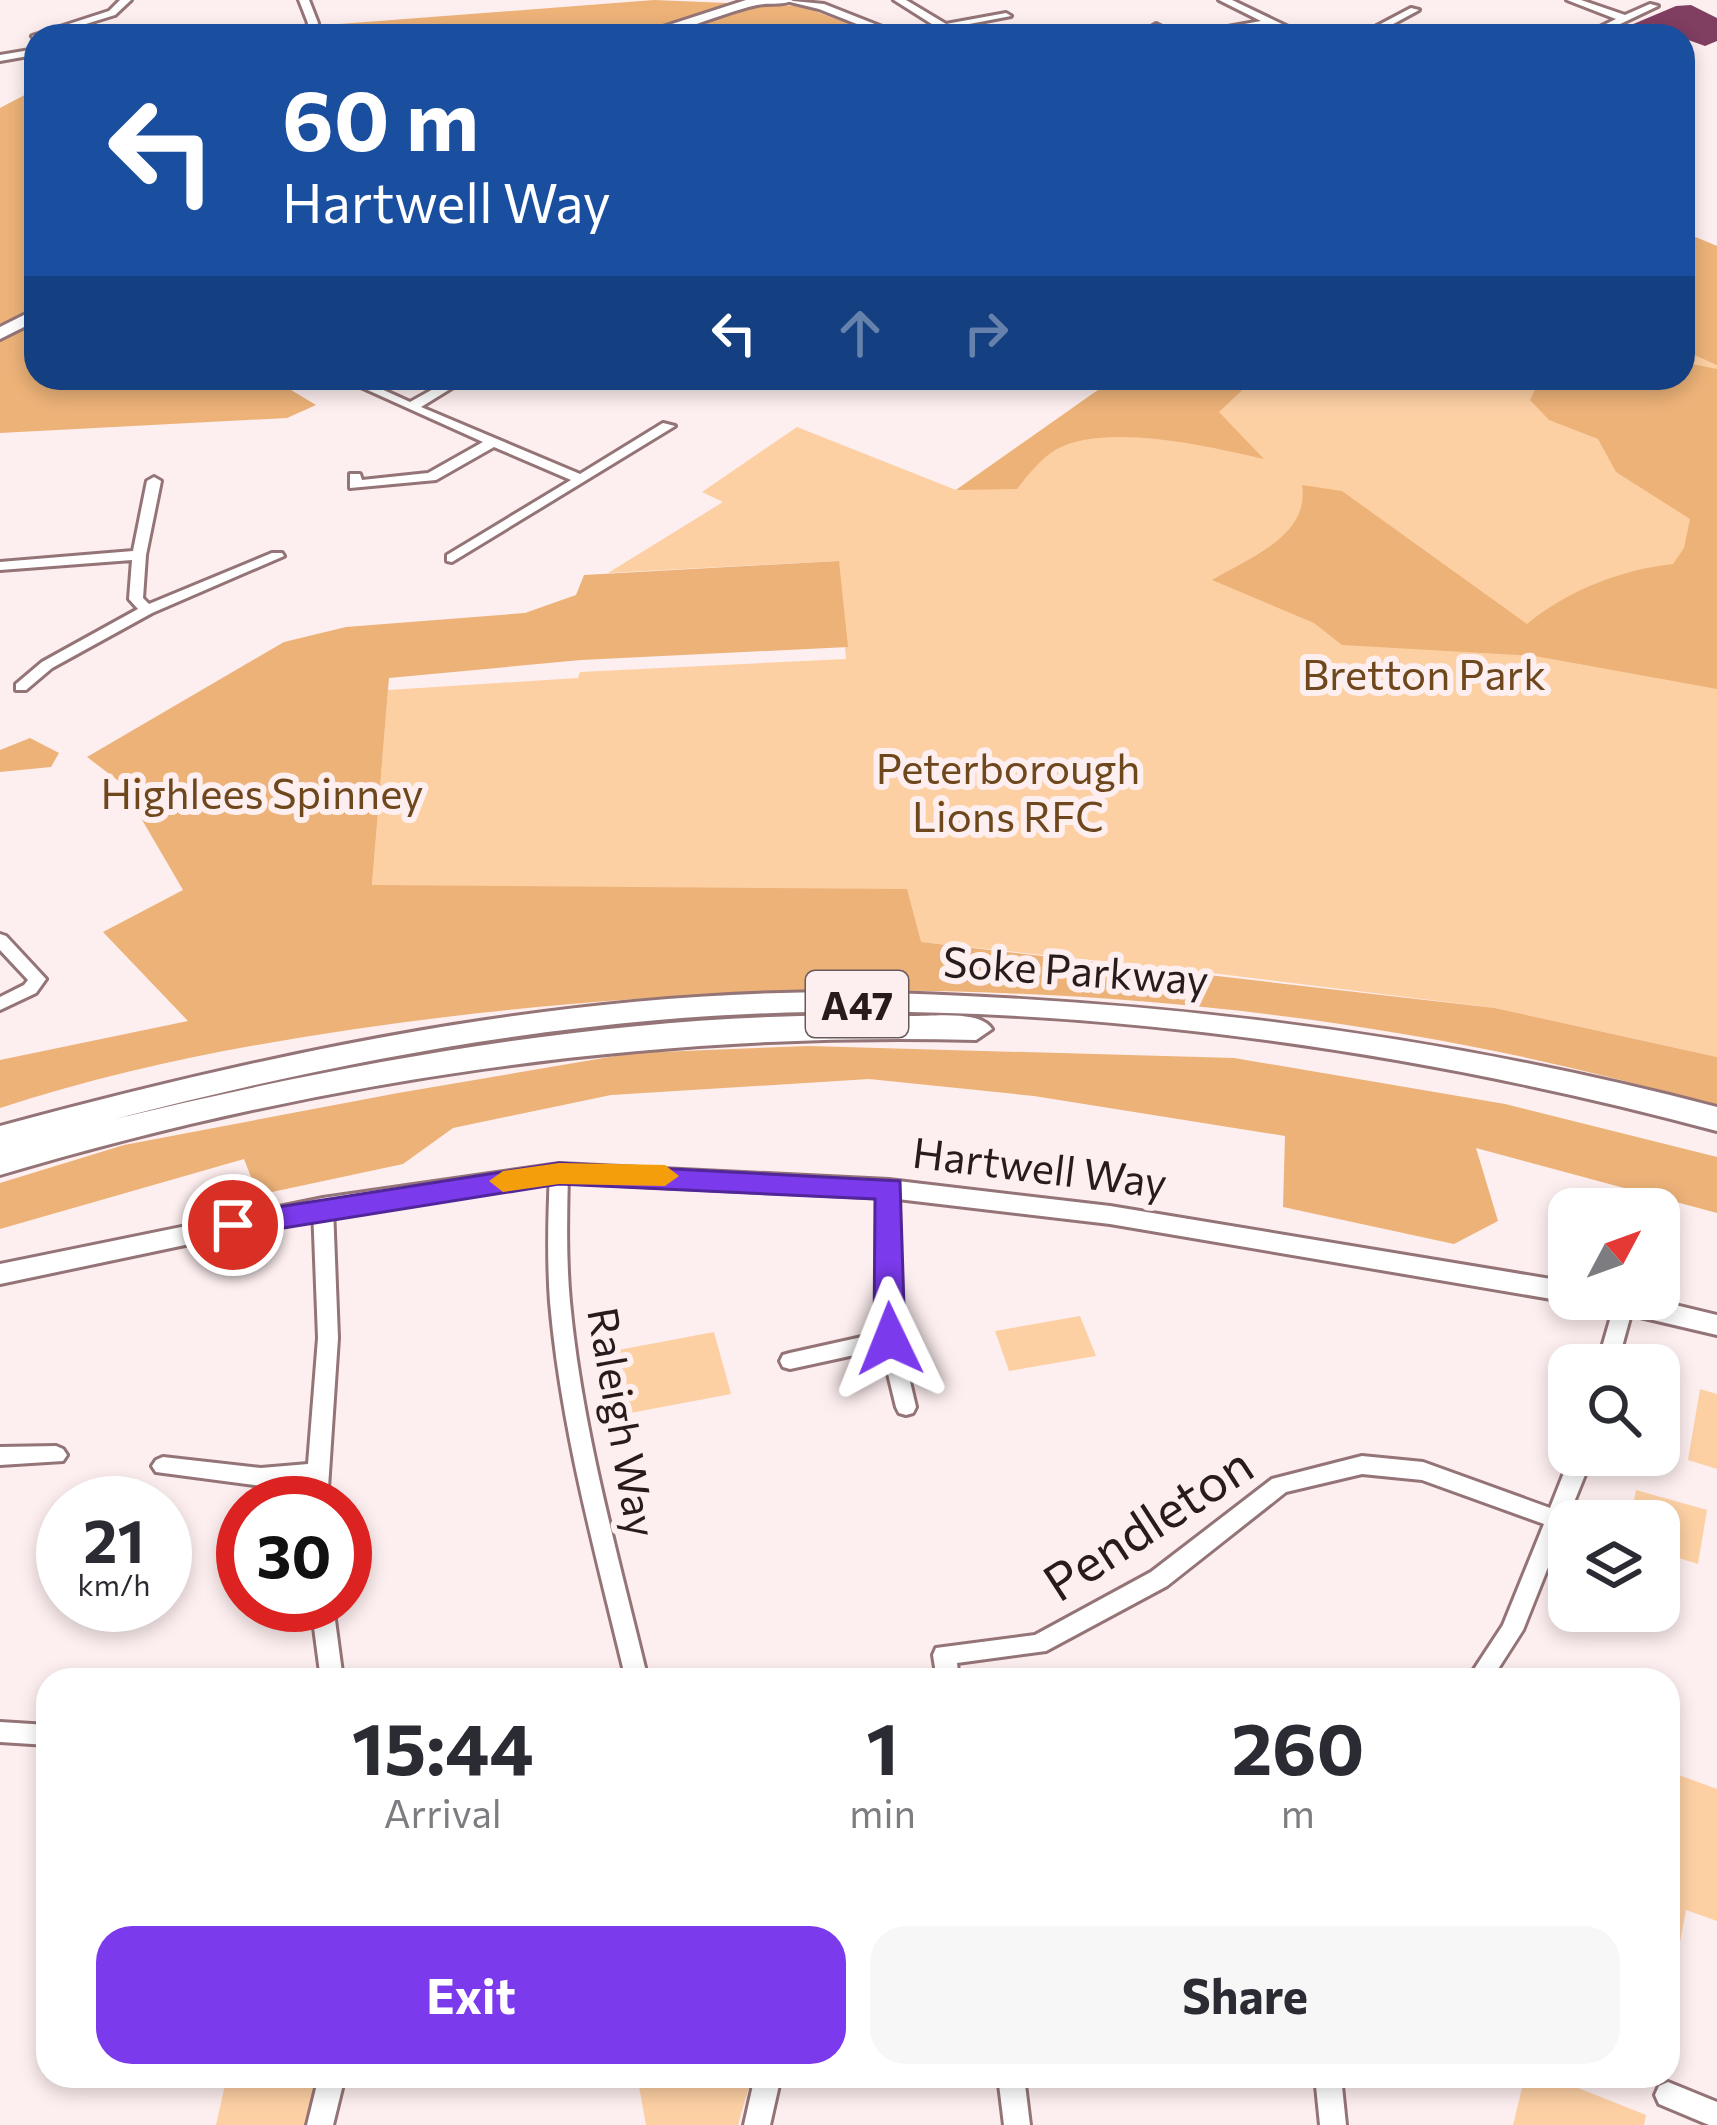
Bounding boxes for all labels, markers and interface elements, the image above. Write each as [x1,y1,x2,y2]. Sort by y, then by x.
text: 60 m [282,66,479,168]
icon: left [84,72,240,228]
text: Hartwell Way [282,168,611,234]
icon: left [701,300,767,366]
icon: ahead [827,300,893,366]
icon: right [953,300,1019,366]
park label: Bretton Park [1302,647,1546,699]
park label: Peterborough Lions RFC [876,741,1140,841]
park label: Highlees Spinney [101,766,424,818]
street label: Soke Parkway [941,934,1211,1004]
road number: A47 [806,971,908,1037]
street label: Hartwell Way [910,1125,1170,1207]
pin [182,1174,284,1276]
north arrow [1548,1188,1680,1320]
map controls [1548,1188,1680,1632]
icon: arrive [200,1192,266,1258]
position arrow [827,1276,953,1402]
street label: Raleigh Way [578,1303,670,1541]
button: search [1548,1344,1680,1476]
street label: Pendleton [1031,1431,1263,1613]
speed limit sign: 30 [216,1476,372,1632]
button: layers [1548,1500,1680,1632]
text: 21 [83,1502,145,1575]
text: km/h [78,1565,150,1602]
text: 15:44 [352,1702,534,1790]
text: 1 [866,1702,899,1790]
text: 260 [1231,1702,1364,1790]
text: Arrival [384,1788,502,1836]
text: min [849,1788,916,1836]
text: m [1281,1788,1315,1836]
button: Exit [96,1926,846,2064]
button: Share [870,1926,1620,2064]

